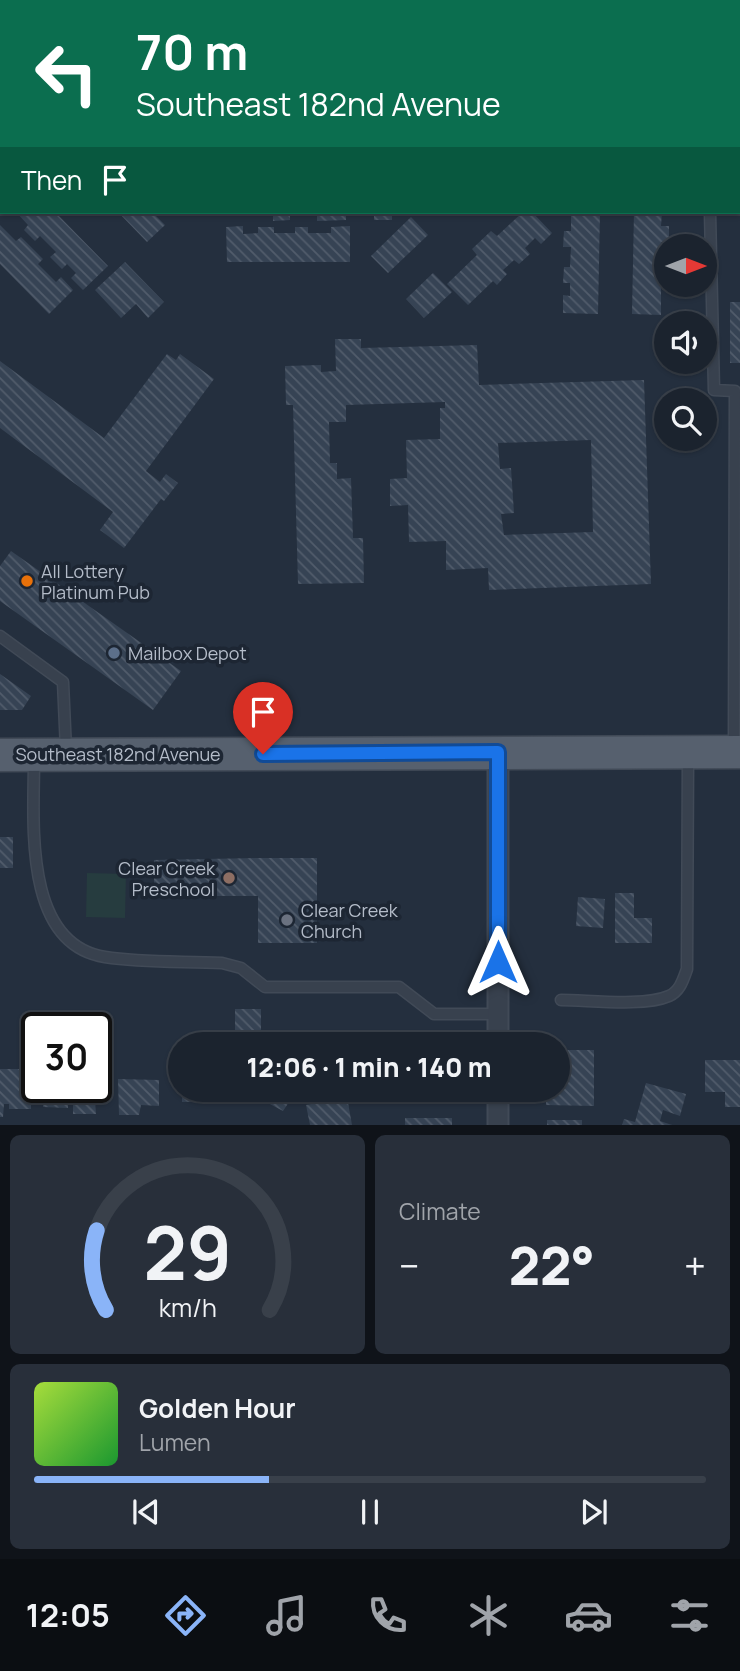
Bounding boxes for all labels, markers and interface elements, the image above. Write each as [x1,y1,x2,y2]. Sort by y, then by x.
text: 70 m [136,18,248,85]
icon: left [21,28,112,119]
text: Southeast 182nd Avenue [136,82,501,126]
icon: arrive [96,161,134,199]
text: Then [21,162,82,198]
north arrow [654,234,718,298]
map controls [654,234,717,451]
button: sound [654,311,717,374]
button: search [654,388,717,451]
place label: All Lottery Platinum Pub [41,559,150,604]
marker: All Lottery Platinum Pub [19,573,35,589]
place label: Mailbox Depot [128,641,247,665]
marker: Mailbox Depot [106,645,122,661]
pin [233,682,293,754]
icon: arrive [244,693,282,731]
street label: Southeast 182nd Avenue [15,742,221,766]
place label: Clear Creek Preschool [118,856,216,901]
marker: Clear Creek Preschool [221,870,237,886]
place label: Clear Creek Church [301,898,399,943]
marker: Clear Creek Church [279,912,295,928]
position arrow [461,925,535,999]
speed limit sign: 30 [21,1012,112,1103]
text: 12:06 · 1 min · 140 m [246,1049,492,1085]
text: Climate [399,1195,481,1227]
text: 29 [143,1203,232,1303]
text: 22° [509,1230,595,1301]
text: − [399,1239,420,1291]
text: + [684,1239,706,1291]
text: km/h [158,1290,217,1325]
text: Golden Hour [139,1390,296,1426]
text: Lumen [139,1426,211,1458]
icon: previous [127,1493,165,1531]
icon: pause [351,1493,389,1531]
icon: next [575,1493,613,1531]
icon: directions [161,1591,210,1640]
icon: music [262,1591,311,1640]
icon: phone [363,1591,412,1640]
icon: climate [464,1591,513,1640]
icon: car [564,1591,613,1640]
icon: filters [665,1591,714,1640]
text: 12:05 [26,1593,110,1637]

